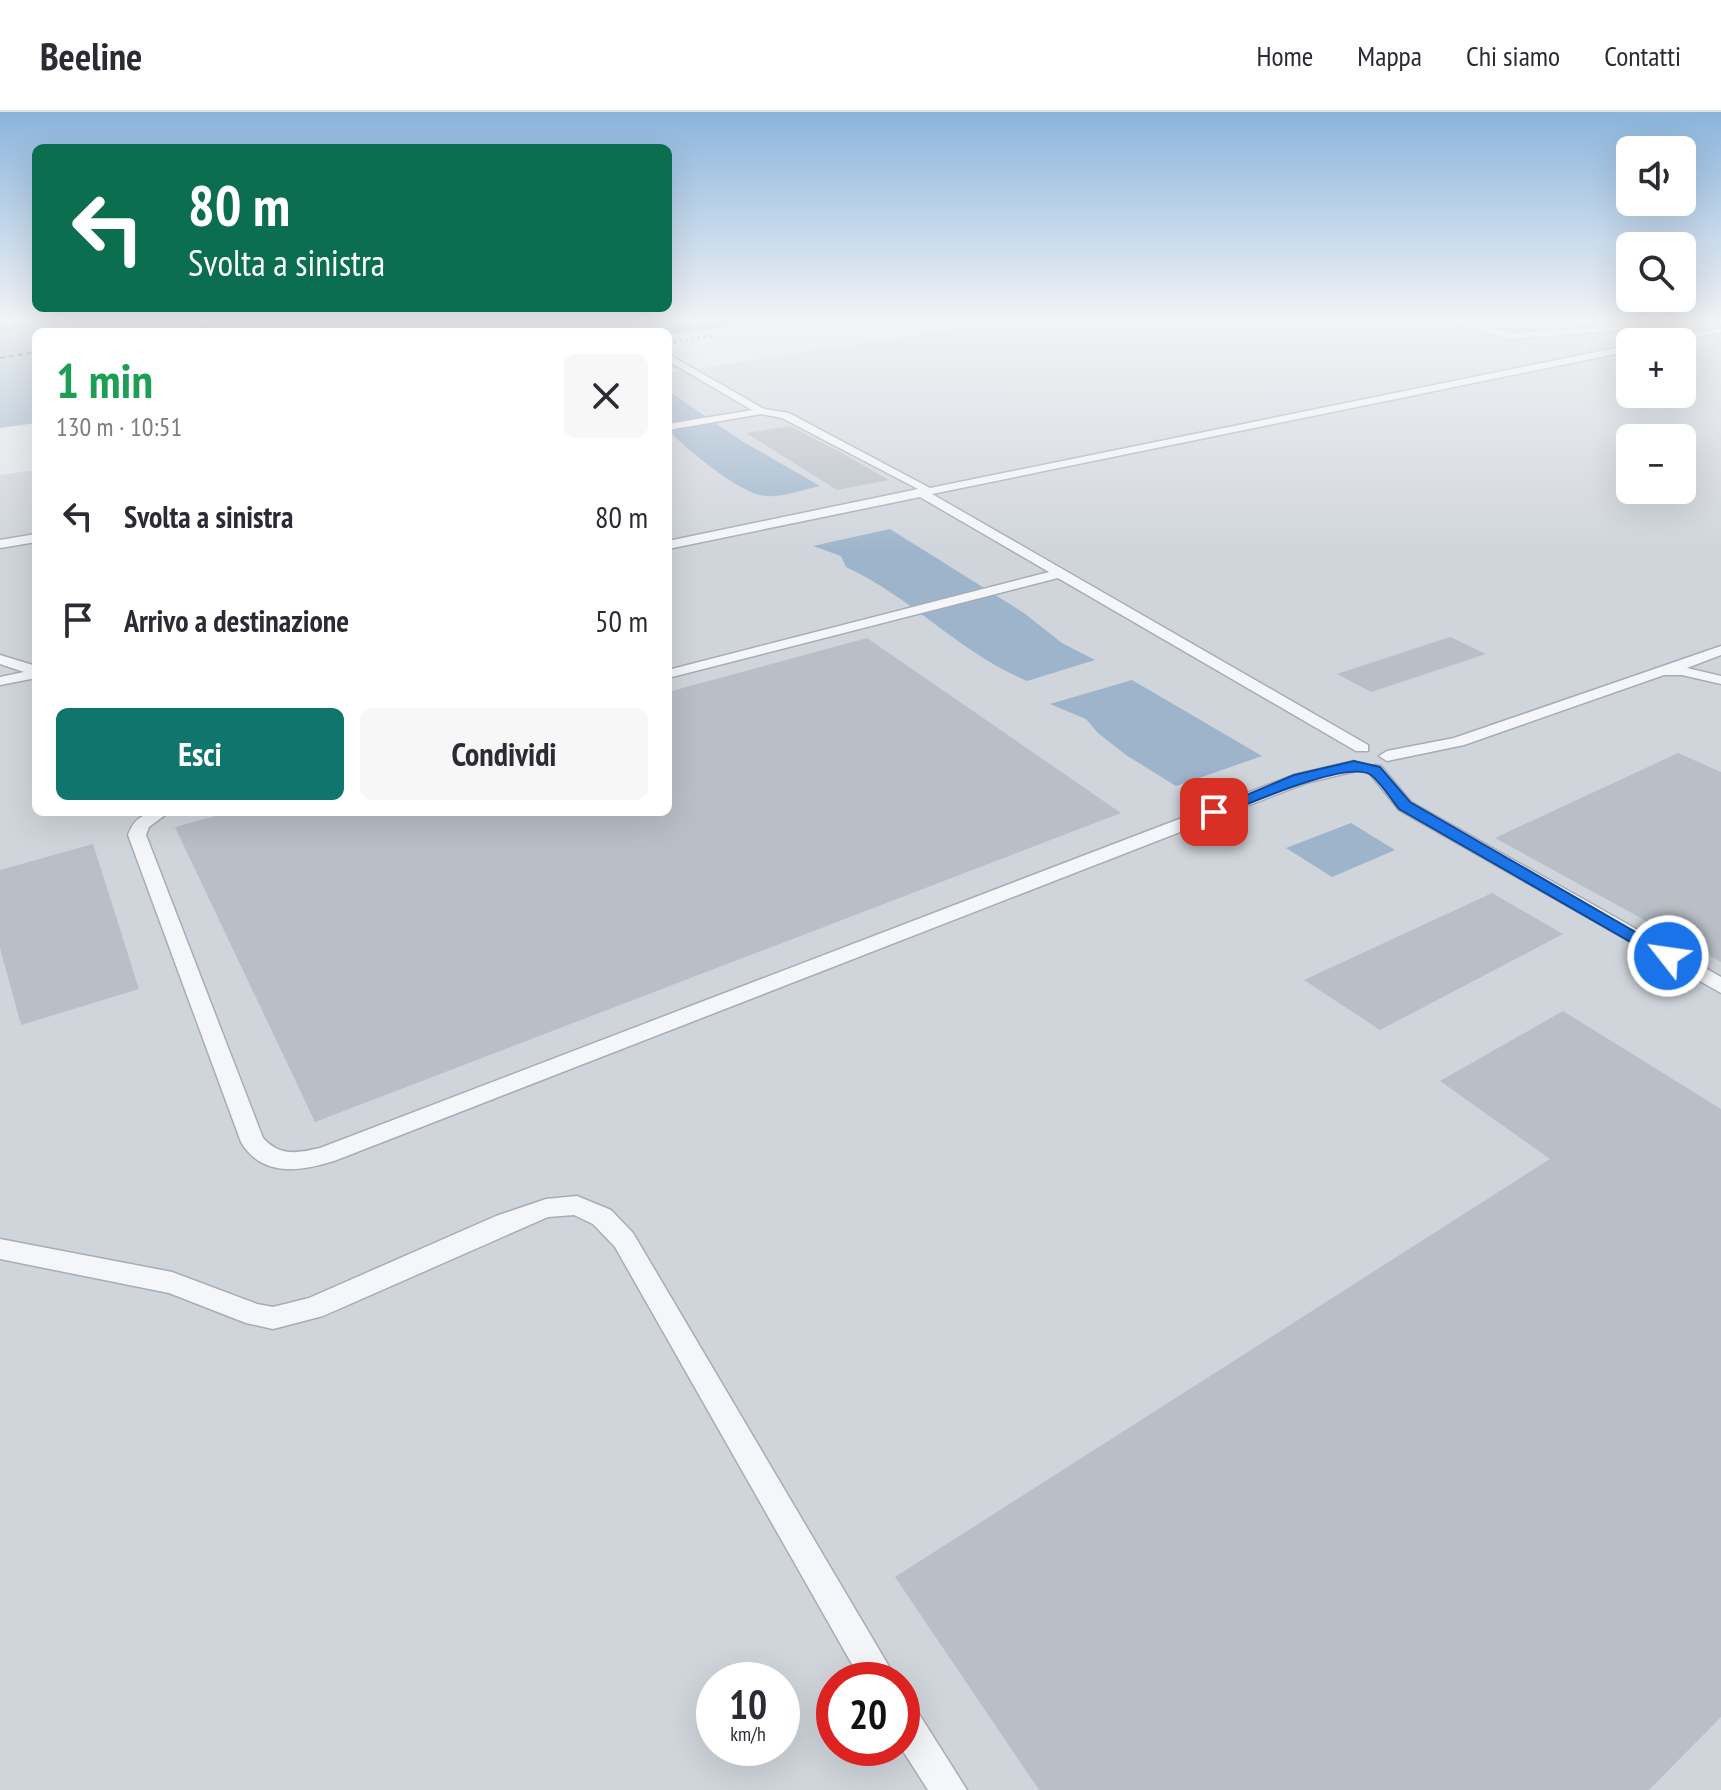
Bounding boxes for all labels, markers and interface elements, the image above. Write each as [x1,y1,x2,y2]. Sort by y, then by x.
text: Beeline [40,31,142,80]
text: Home [1256,37,1313,74]
text: Mappa [1357,37,1422,74]
text: Chi siamo [1466,37,1560,74]
text: Contatti [1604,37,1681,74]
map controls [1616,136,1696,504]
button: sound [1616,136,1696,216]
text: 80 m [188,169,290,241]
icon: left [56,176,160,280]
button: search [1616,232,1696,312]
text: Svolta a sinistra [188,239,385,286]
button: + [1616,328,1696,408]
text: 1 min [56,349,153,411]
button: close [564,354,648,438]
text: 130 m · 10:51 [56,410,182,443]
button: − [1616,424,1696,504]
icon: left [56,494,100,538]
text: Svolta a sinistra [124,497,293,536]
text: 80 m [595,497,648,536]
icon: arrive [56,598,100,642]
text: Arrivo a destinazione [124,601,349,640]
text: 50 m [595,601,648,640]
button: Esci [56,708,344,800]
button: Condividi [360,708,648,800]
pin [1180,778,1248,846]
icon: arrive [1192,790,1236,834]
position arrow [1626,914,1710,998]
speed limit sign: 20 [816,1662,920,1766]
text: 10 [729,1678,767,1730]
text: km/h [730,1721,766,1747]

